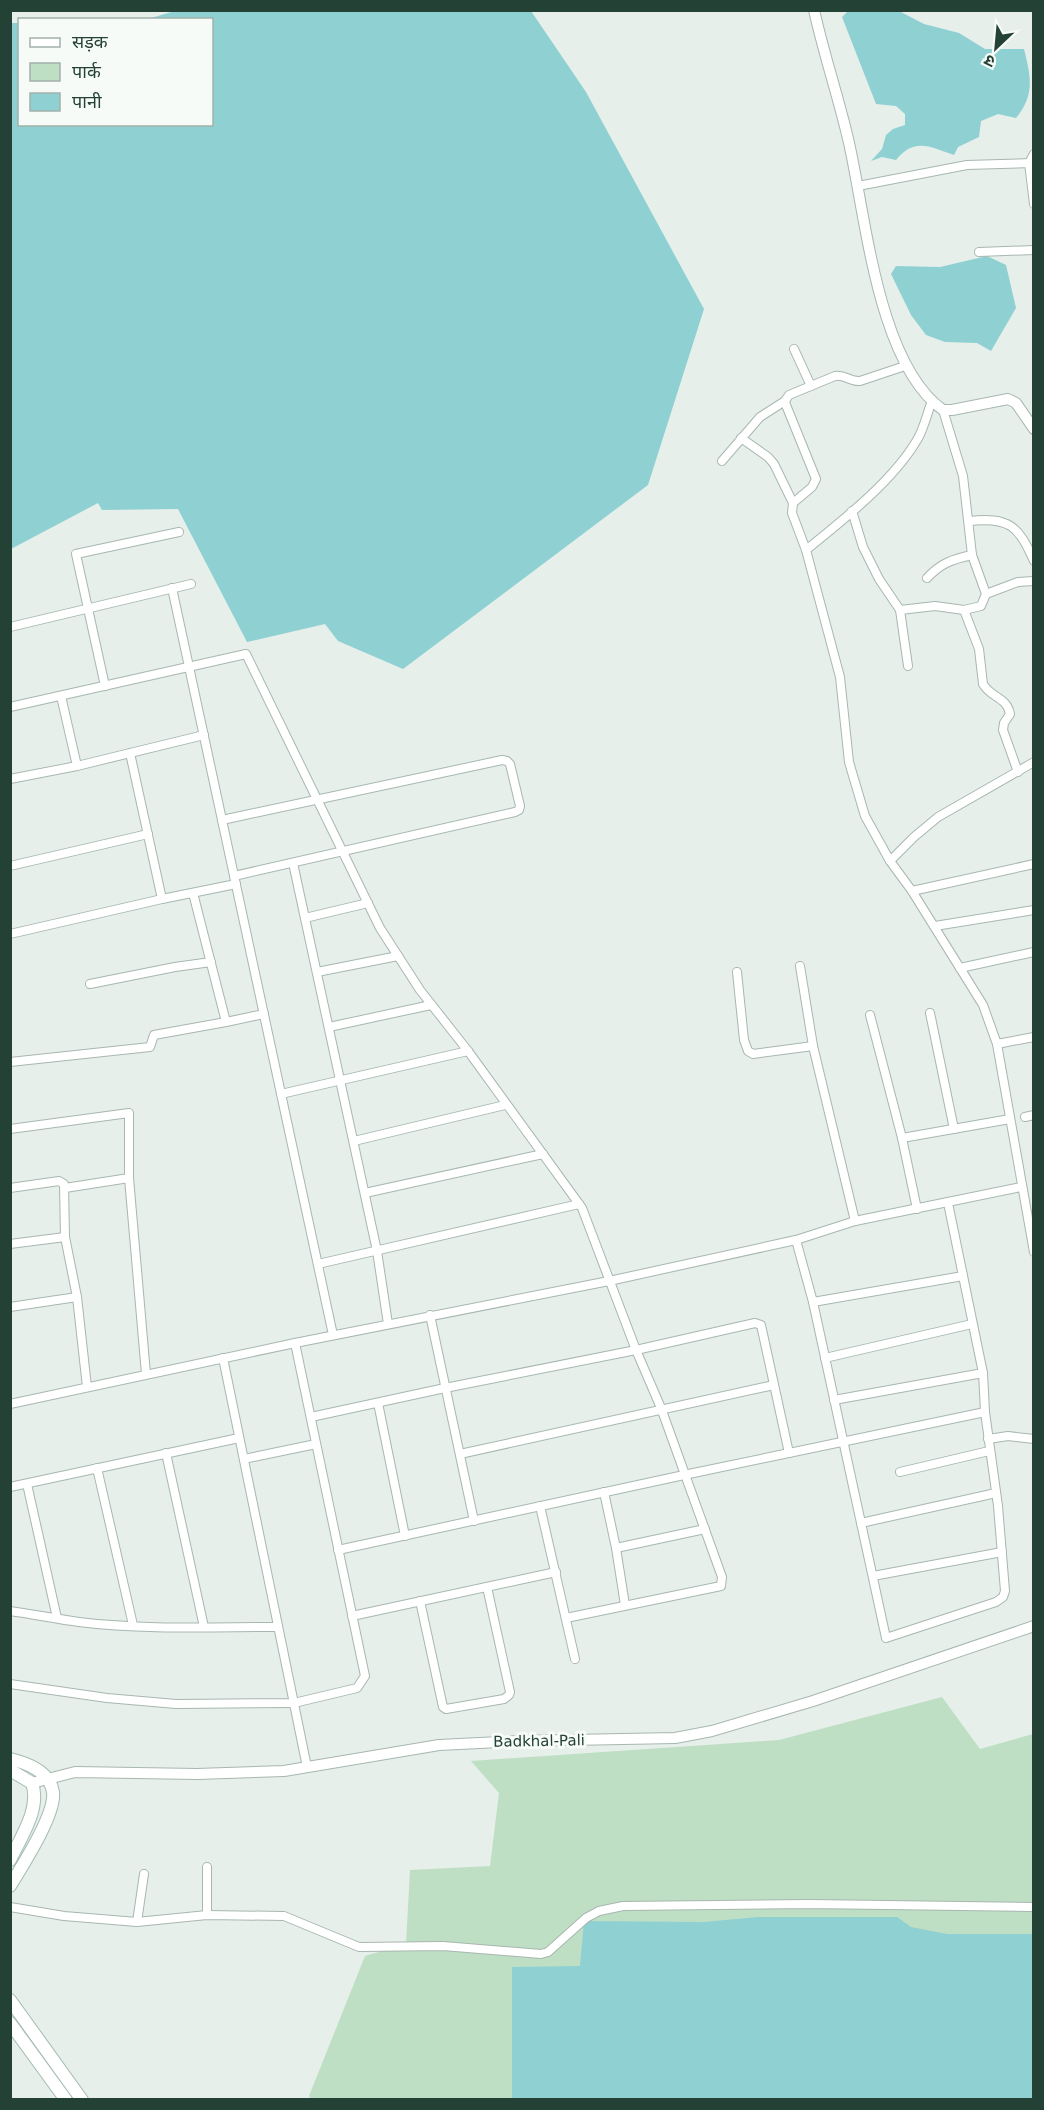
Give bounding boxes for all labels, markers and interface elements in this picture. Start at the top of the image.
legend [18,18,213,126]
north arrow [966,18,1026,78]
text: सड़क [72,31,109,52]
text: उ [981,50,998,72]
text: पार्क [72,61,102,82]
text: पानी [72,91,102,112]
street label: Badkhal-Pali [493,1731,585,1751]

